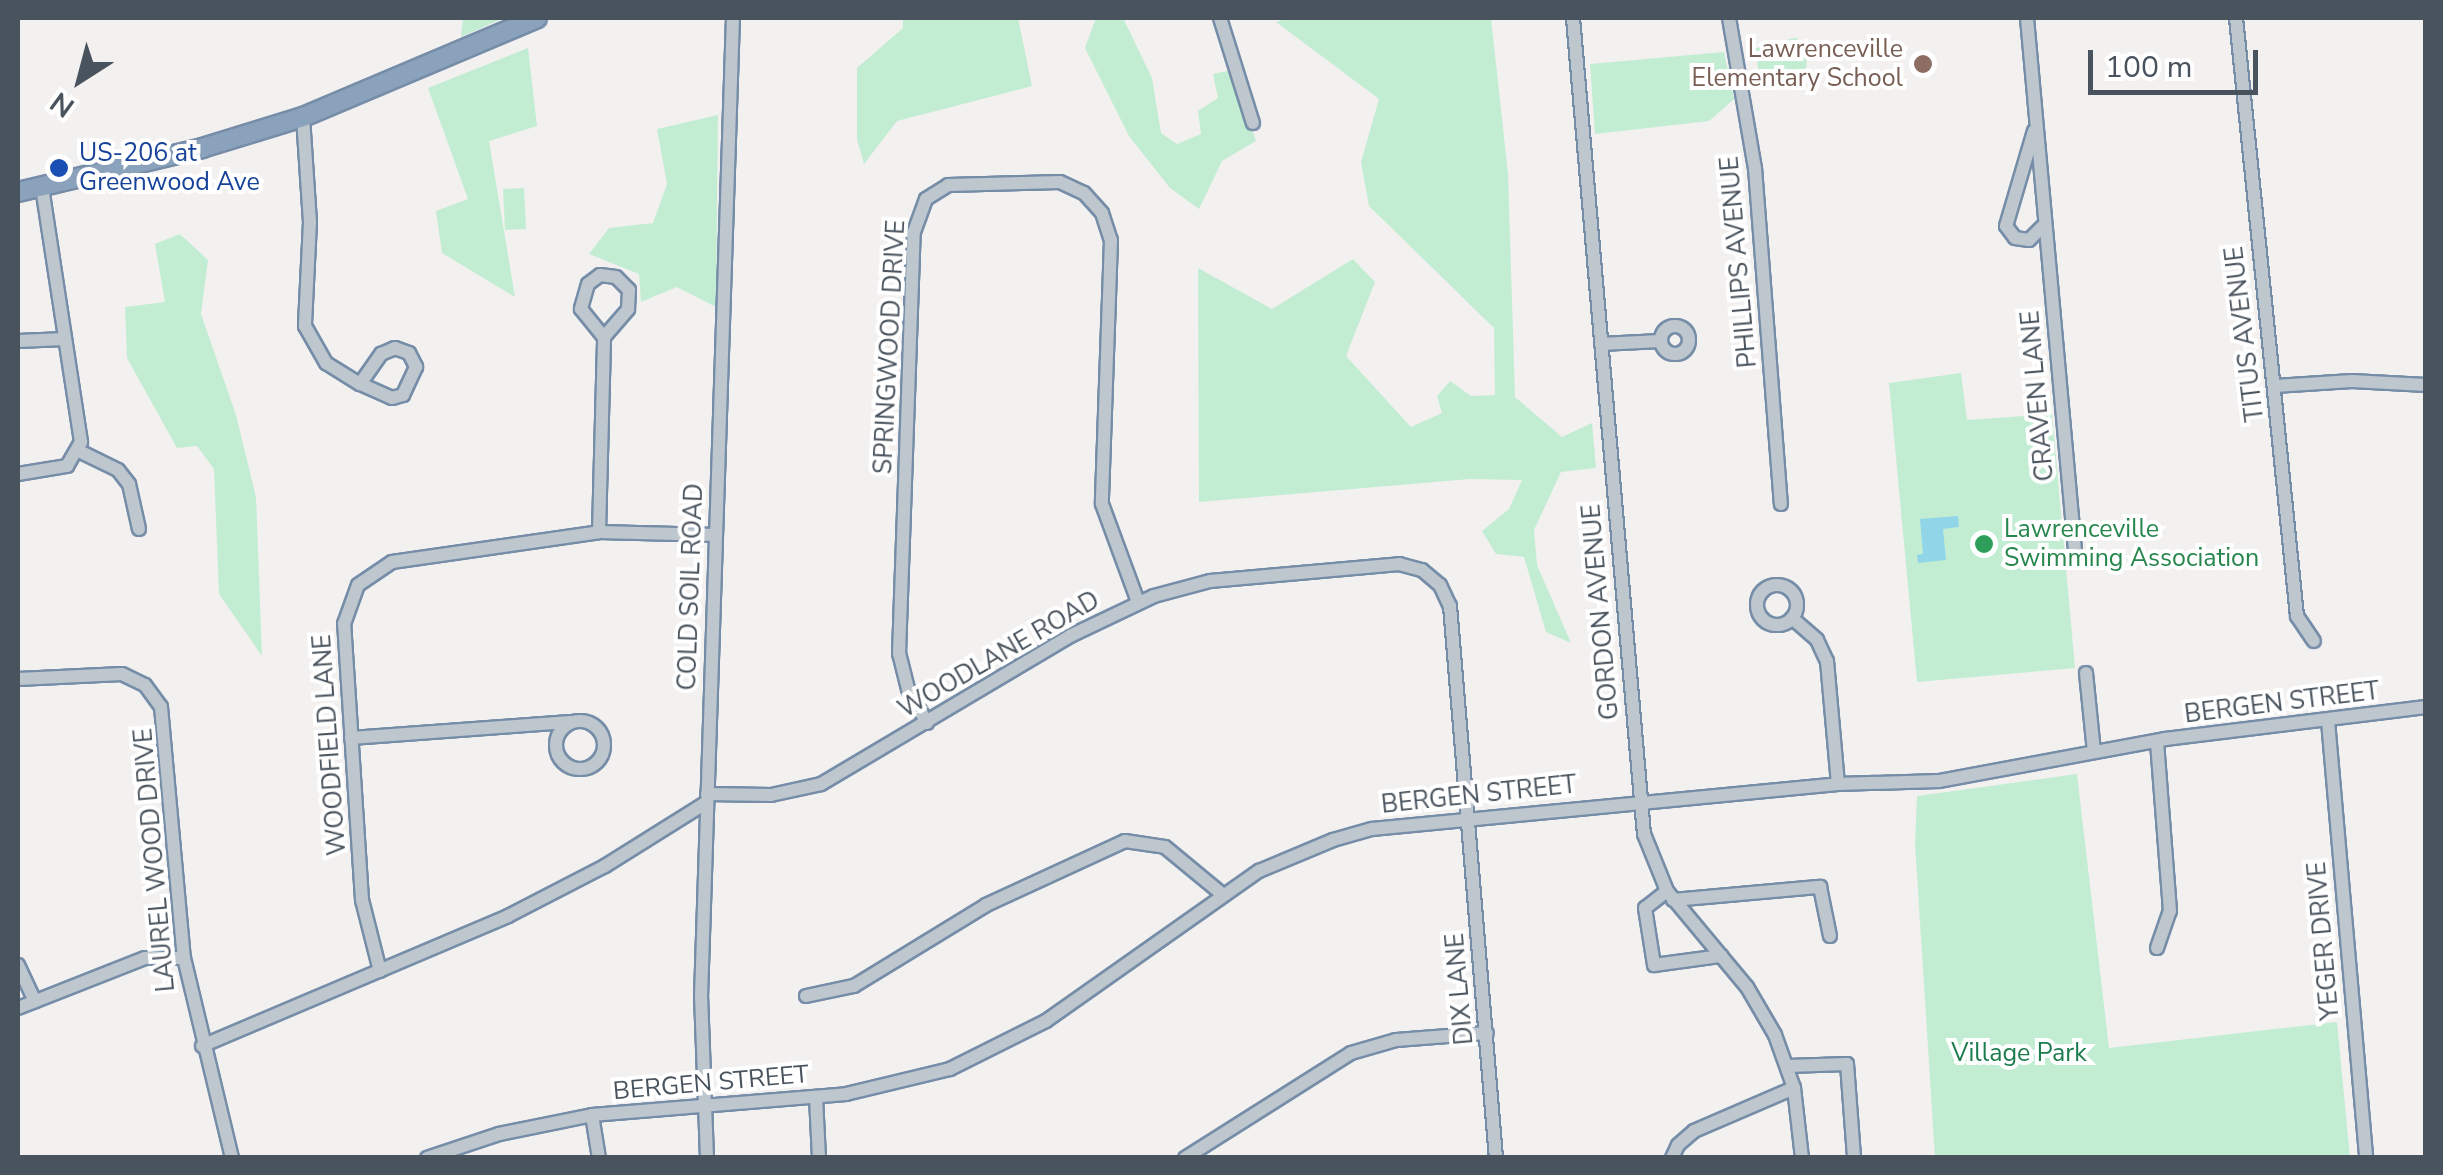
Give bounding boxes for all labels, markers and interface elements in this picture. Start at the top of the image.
north arrow [30,30,130,130]
scale bar [2093,30,2263,92]
place label: Lawrenceville Elementary School [1692,35,1903,94]
text: 100 m [2105,47,2192,88]
marker: Lawrenceville Elementary School [1912,53,1934,75]
text: N [43,83,82,126]
place label: US-206 at Greenwood Ave [79,139,260,198]
street label: PHILLIPS AVENUE [1715,155,1763,369]
marker: US-206 at Greenwood Ave [48,157,70,179]
street label: SPRINGWOOD DRIVE [868,219,912,475]
street label: TITUS AVENUE [2219,245,2271,423]
street label: CRAVEN LANE [2016,309,2060,483]
street label: COLD SOIL ROAD [672,483,710,691]
street label: GORDON AVENUE [1577,503,1625,721]
place label: Lawrenceville Swimming Association [2004,515,2259,574]
marker: Lawrenceville Swimming Association [1973,533,1995,555]
street label: WOODLANE ROAD [893,585,1105,725]
street label: WOODFIELD LANE [307,633,353,857]
street label: BERGEN STREET [2183,676,2381,730]
street label: LAUREL WOOD DRIVE [129,727,181,993]
street label: BERGEN STREET [1380,770,1578,820]
street label: YEGER DRIVE [2302,860,2346,1022]
street label: DIX LANE [1440,932,1480,1046]
park label: Village Park [1951,1038,2087,1068]
street label: BERGEN STREET [612,1059,810,1107]

